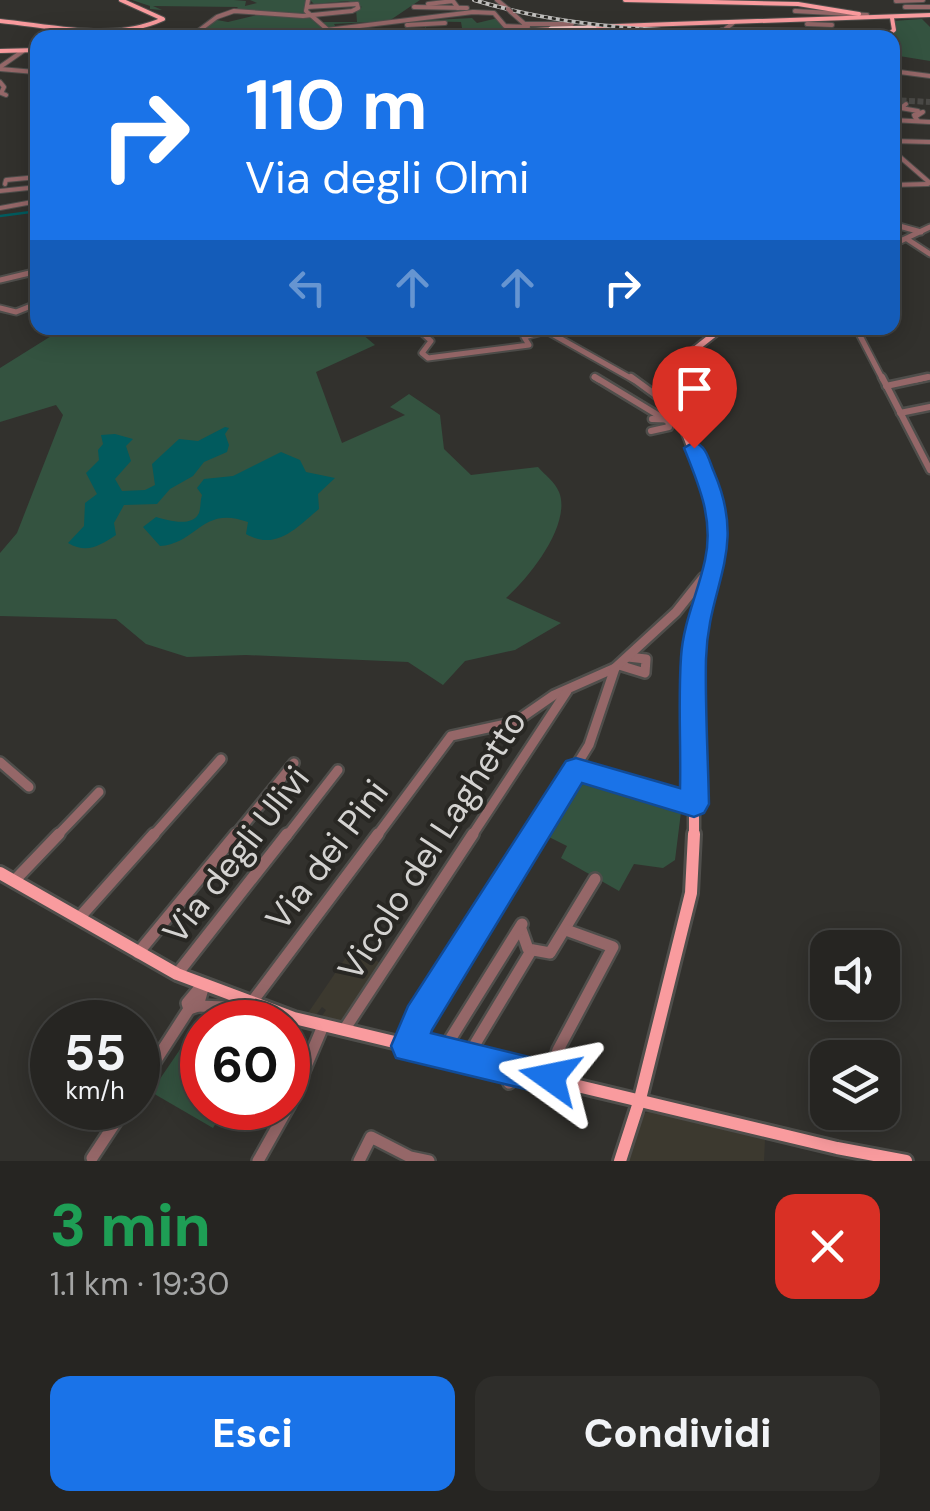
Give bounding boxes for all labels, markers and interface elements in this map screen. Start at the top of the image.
text: 110 m [245,60,428,151]
icon: right [80,70,210,200]
text: Via degli Olmi [245,148,530,207]
icon: left [280,260,335,315]
icon: ahead [385,260,440,315]
icon: ahead [490,260,545,315]
icon: right [595,260,650,315]
pin [652,346,737,449]
icon: arrive [667,361,722,416]
street label: Vicolo del Laghetto [327,701,537,989]
street label: Via degli Ulivi [152,757,320,953]
street label: Via dei Pini [255,771,399,939]
map controls [810,930,900,1130]
button: sound [810,930,900,1020]
speed limit sign: 60 [180,1000,310,1130]
text: 55 [64,1020,126,1086]
position arrow [498,1025,602,1129]
button: layers [810,1040,900,1130]
text: km/h [65,1074,125,1107]
text: 3 min [50,1186,211,1265]
button: close [775,1194,880,1299]
text: 1.1 km · 19:30 [50,1263,229,1305]
button: Esci [50,1376,455,1491]
button: Condividi [475,1376,880,1491]

